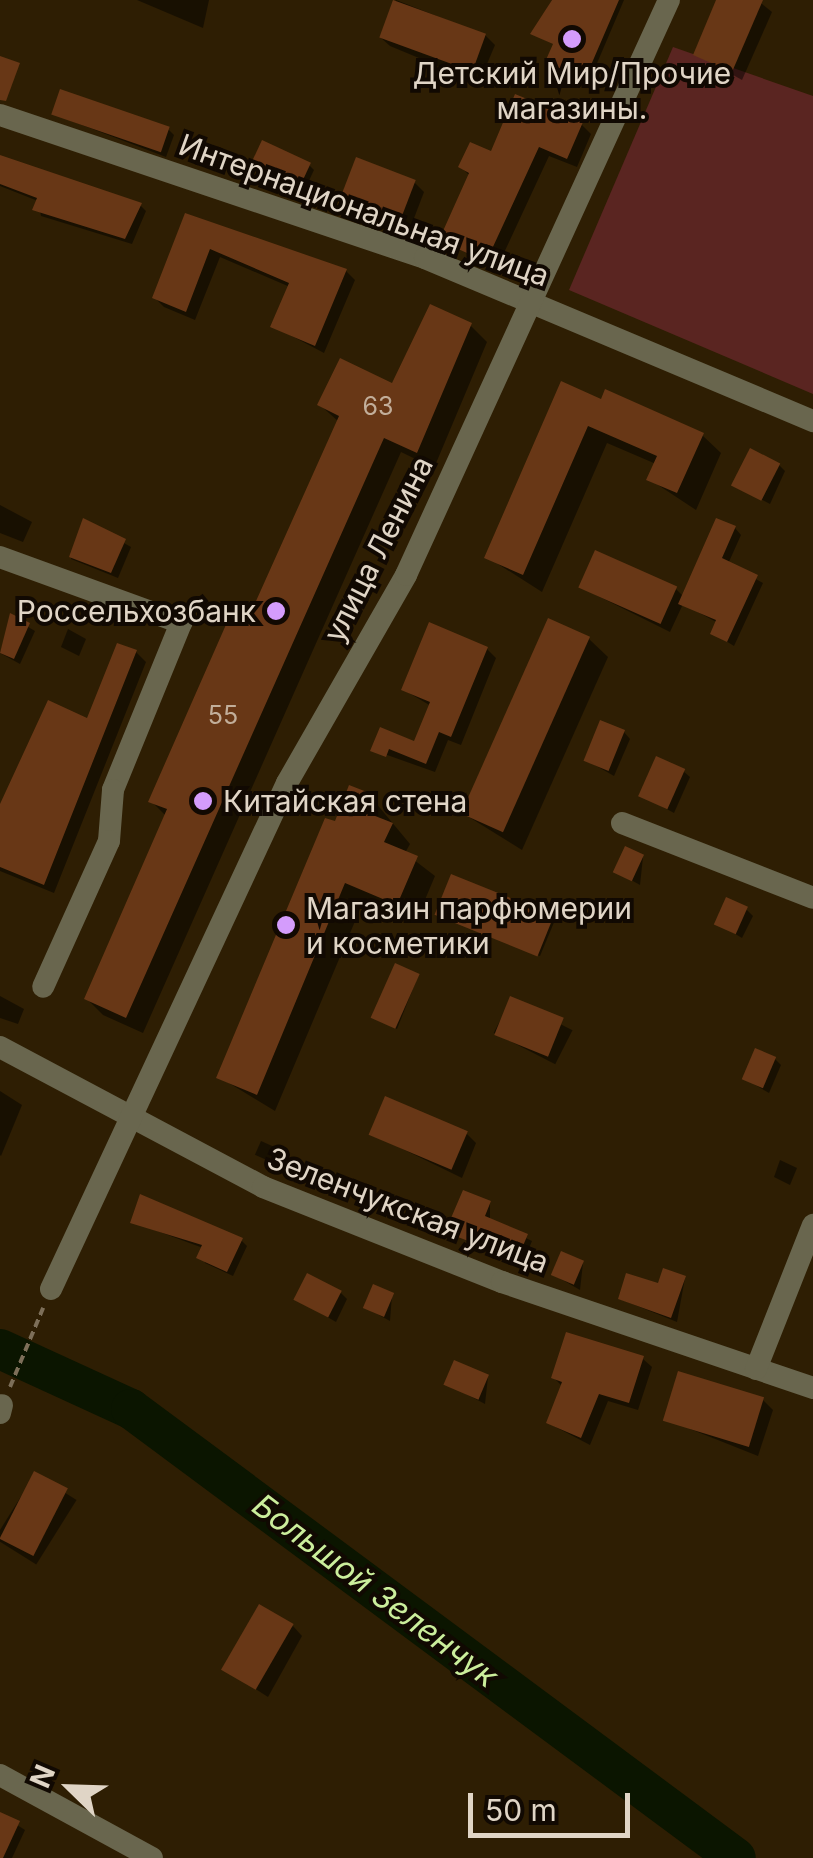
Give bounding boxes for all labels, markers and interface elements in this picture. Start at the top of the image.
marker: Детский Мир/Прочие магазины. [561,28,583,50]
place label: Детский Мир/Прочие магазины. [413,55,731,126]
street label: Интернациональная улица [174,126,554,294]
house number: 63 [363,391,393,421]
street label: улица Ленина [316,450,440,648]
place label: Россельхозбанк [17,593,256,629]
marker: Россельхозбанк [265,600,287,622]
house number: 55 [208,700,238,730]
place label: Китайская стена [223,783,467,819]
marker: Китайская стена [192,790,214,812]
place label: Магазин парфюмерии и косметики [306,890,632,960]
marker: Магазин парфюмерии и косметики [275,914,297,936]
street label: Зеленчукская улица [262,1140,554,1280]
water label: Большой Зеленчук [245,1486,505,1696]
north arrow [20,1738,120,1838]
text: N [23,1760,62,1793]
scale bar [473,1773,636,1835]
text: 50 m [485,1792,557,1828]

